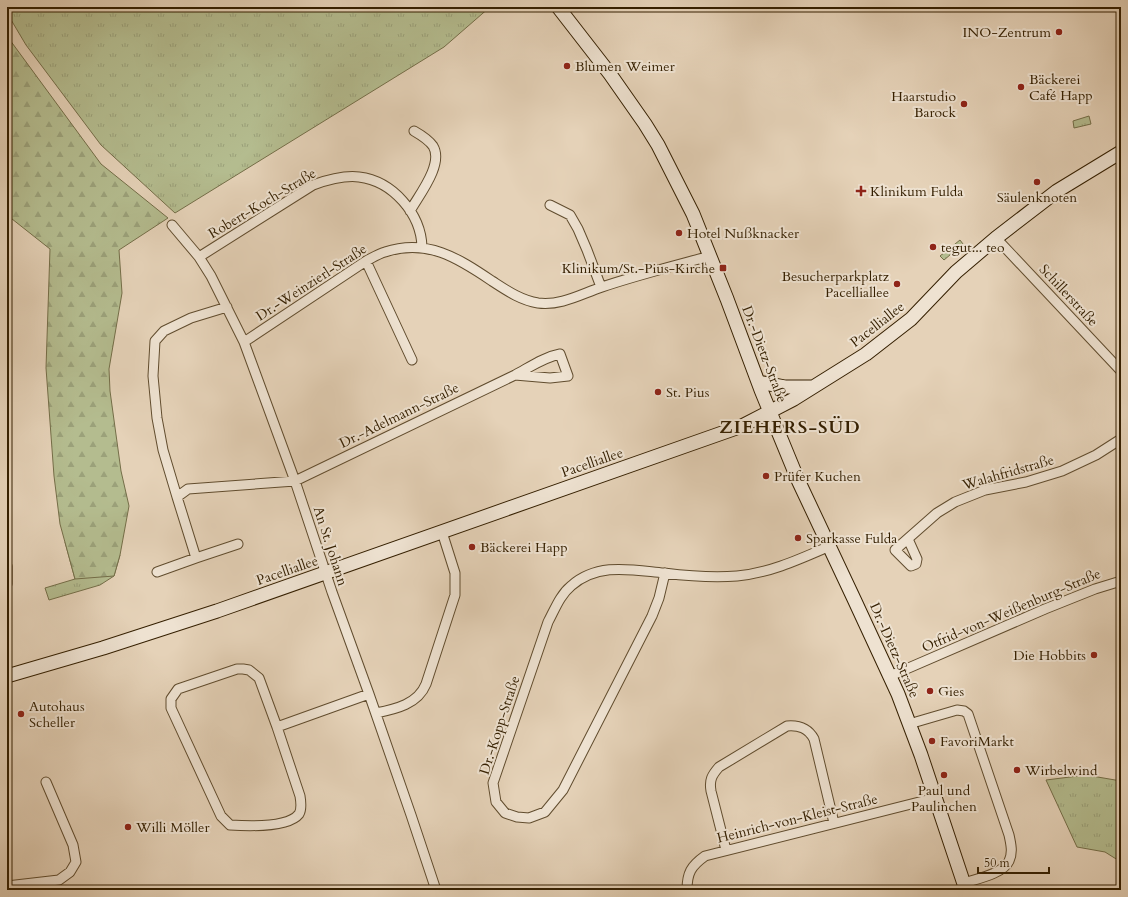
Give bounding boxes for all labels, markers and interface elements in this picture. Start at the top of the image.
place label: INO-Zentrum [963,23,1051,42]
marker: INO-Zentrum [1054,27,1064,37]
place label: Blumen Weimer [575,57,676,76]
marker: Blumen Weimer [562,61,572,71]
place label: Bäckerei Café Happ [1029,70,1093,105]
marker: Bäckerei Café Happ [1016,82,1026,92]
place label: Haarstudio Barock [891,87,956,122]
marker: Haarstudio Barock [959,99,969,109]
street label: Robert-Koch-Straße [205,164,320,243]
marker: Säulenknoten [1032,177,1042,187]
place label: Klinikum Fulda [870,182,963,201]
marker: Klinikum Fulda [855,185,867,197]
place label: Säulenknoten [997,188,1077,207]
place label: Hotel Nußknacker [687,224,800,243]
marker: Hotel Nußknacker [674,228,684,238]
place label: tegut... teo [941,238,1005,257]
street label: Dr.-Weinzierl-Straße [252,239,370,325]
marker: tegut... teo [928,242,938,252]
place label: Klinikum/St.-Pius-Kirche [562,259,715,278]
street label: Schillerstraße [1035,260,1102,331]
marker: Klinikum/St.-Pius-Kirche [718,263,728,273]
place label: Besucherparkplatz Pacelliallee [781,267,890,302]
marker: Besucherparkplatz Pacelliallee [892,279,902,289]
street label: Pacelliallee [846,297,908,352]
street label: Dr.-Dietz-Straße [737,303,792,405]
street label: Dr.-Adelmann-Straße [336,378,462,453]
place label: St. Pius [666,383,710,402]
marker: St. Pius [653,387,663,397]
district label: ZIEHERS-SÜD [719,415,861,440]
street label: Pacelliallee [559,443,626,482]
street label: Walahfridstraße [959,450,1056,495]
place label: Prüfer Kuchen [774,467,861,486]
marker: Prüfer Kuchen [761,471,771,481]
street label: An St. Johann [309,504,352,588]
place label: Sparkasse Fulda [806,529,897,548]
marker: Sparkasse Fulda [793,533,803,543]
place label: Bäckerei Happ [480,538,568,557]
marker: Bäckerei Happ [467,542,477,552]
street label: Pacelliallee [254,551,321,590]
street label: Otfrid-von-Weißenburg-Straße [919,564,1103,657]
street label: Dr.-Dietz-Straße [865,600,924,701]
place label: Die Hobbits [1013,646,1086,665]
marker: Die Hobbits [1089,650,1099,660]
street label: Dr.-Kopp-Straße [475,673,524,777]
place label: Gies [938,682,964,701]
marker: Gies [925,686,935,696]
place label: Autohaus Scheller [29,697,85,732]
marker: Autohaus Scheller [16,709,26,719]
place label: FavoriMarkt [940,732,1015,751]
marker: FavoriMarkt [927,736,937,746]
place label: Wirbelwind [1024,761,1098,780]
marker: Wirbelwind [1012,765,1022,775]
marker: Paul und Paulinchen [939,770,949,780]
place label: Paul und Paulinchen [911,781,977,816]
street label: Heinrich-von-Kleist-Straße [715,789,880,848]
place label: Willi Möller [135,818,210,837]
marker: Willi Möller [123,822,133,832]
scale bar [978,849,1049,875]
text: 50 m [984,855,1011,871]

